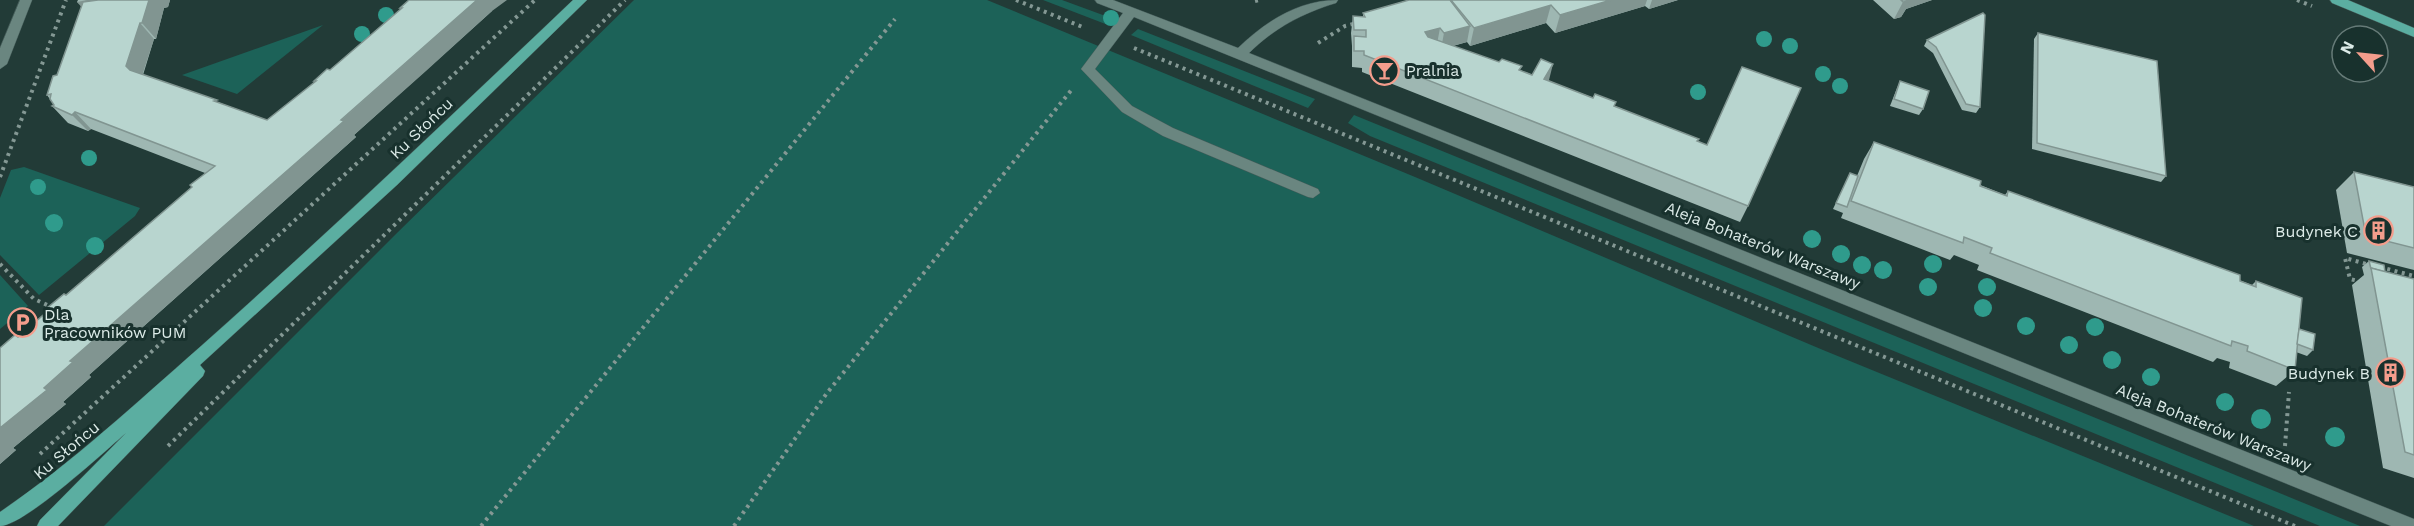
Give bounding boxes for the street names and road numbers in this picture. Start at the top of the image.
street label: Ku Słońcu [386,94,457,163]
street label: Aleja Bohaterów Warszawy [1662,198,1864,294]
street label: Aleja Bohaterów Warszawy [2113,380,2315,476]
street label: Ku Słońcu [30,417,103,483]

